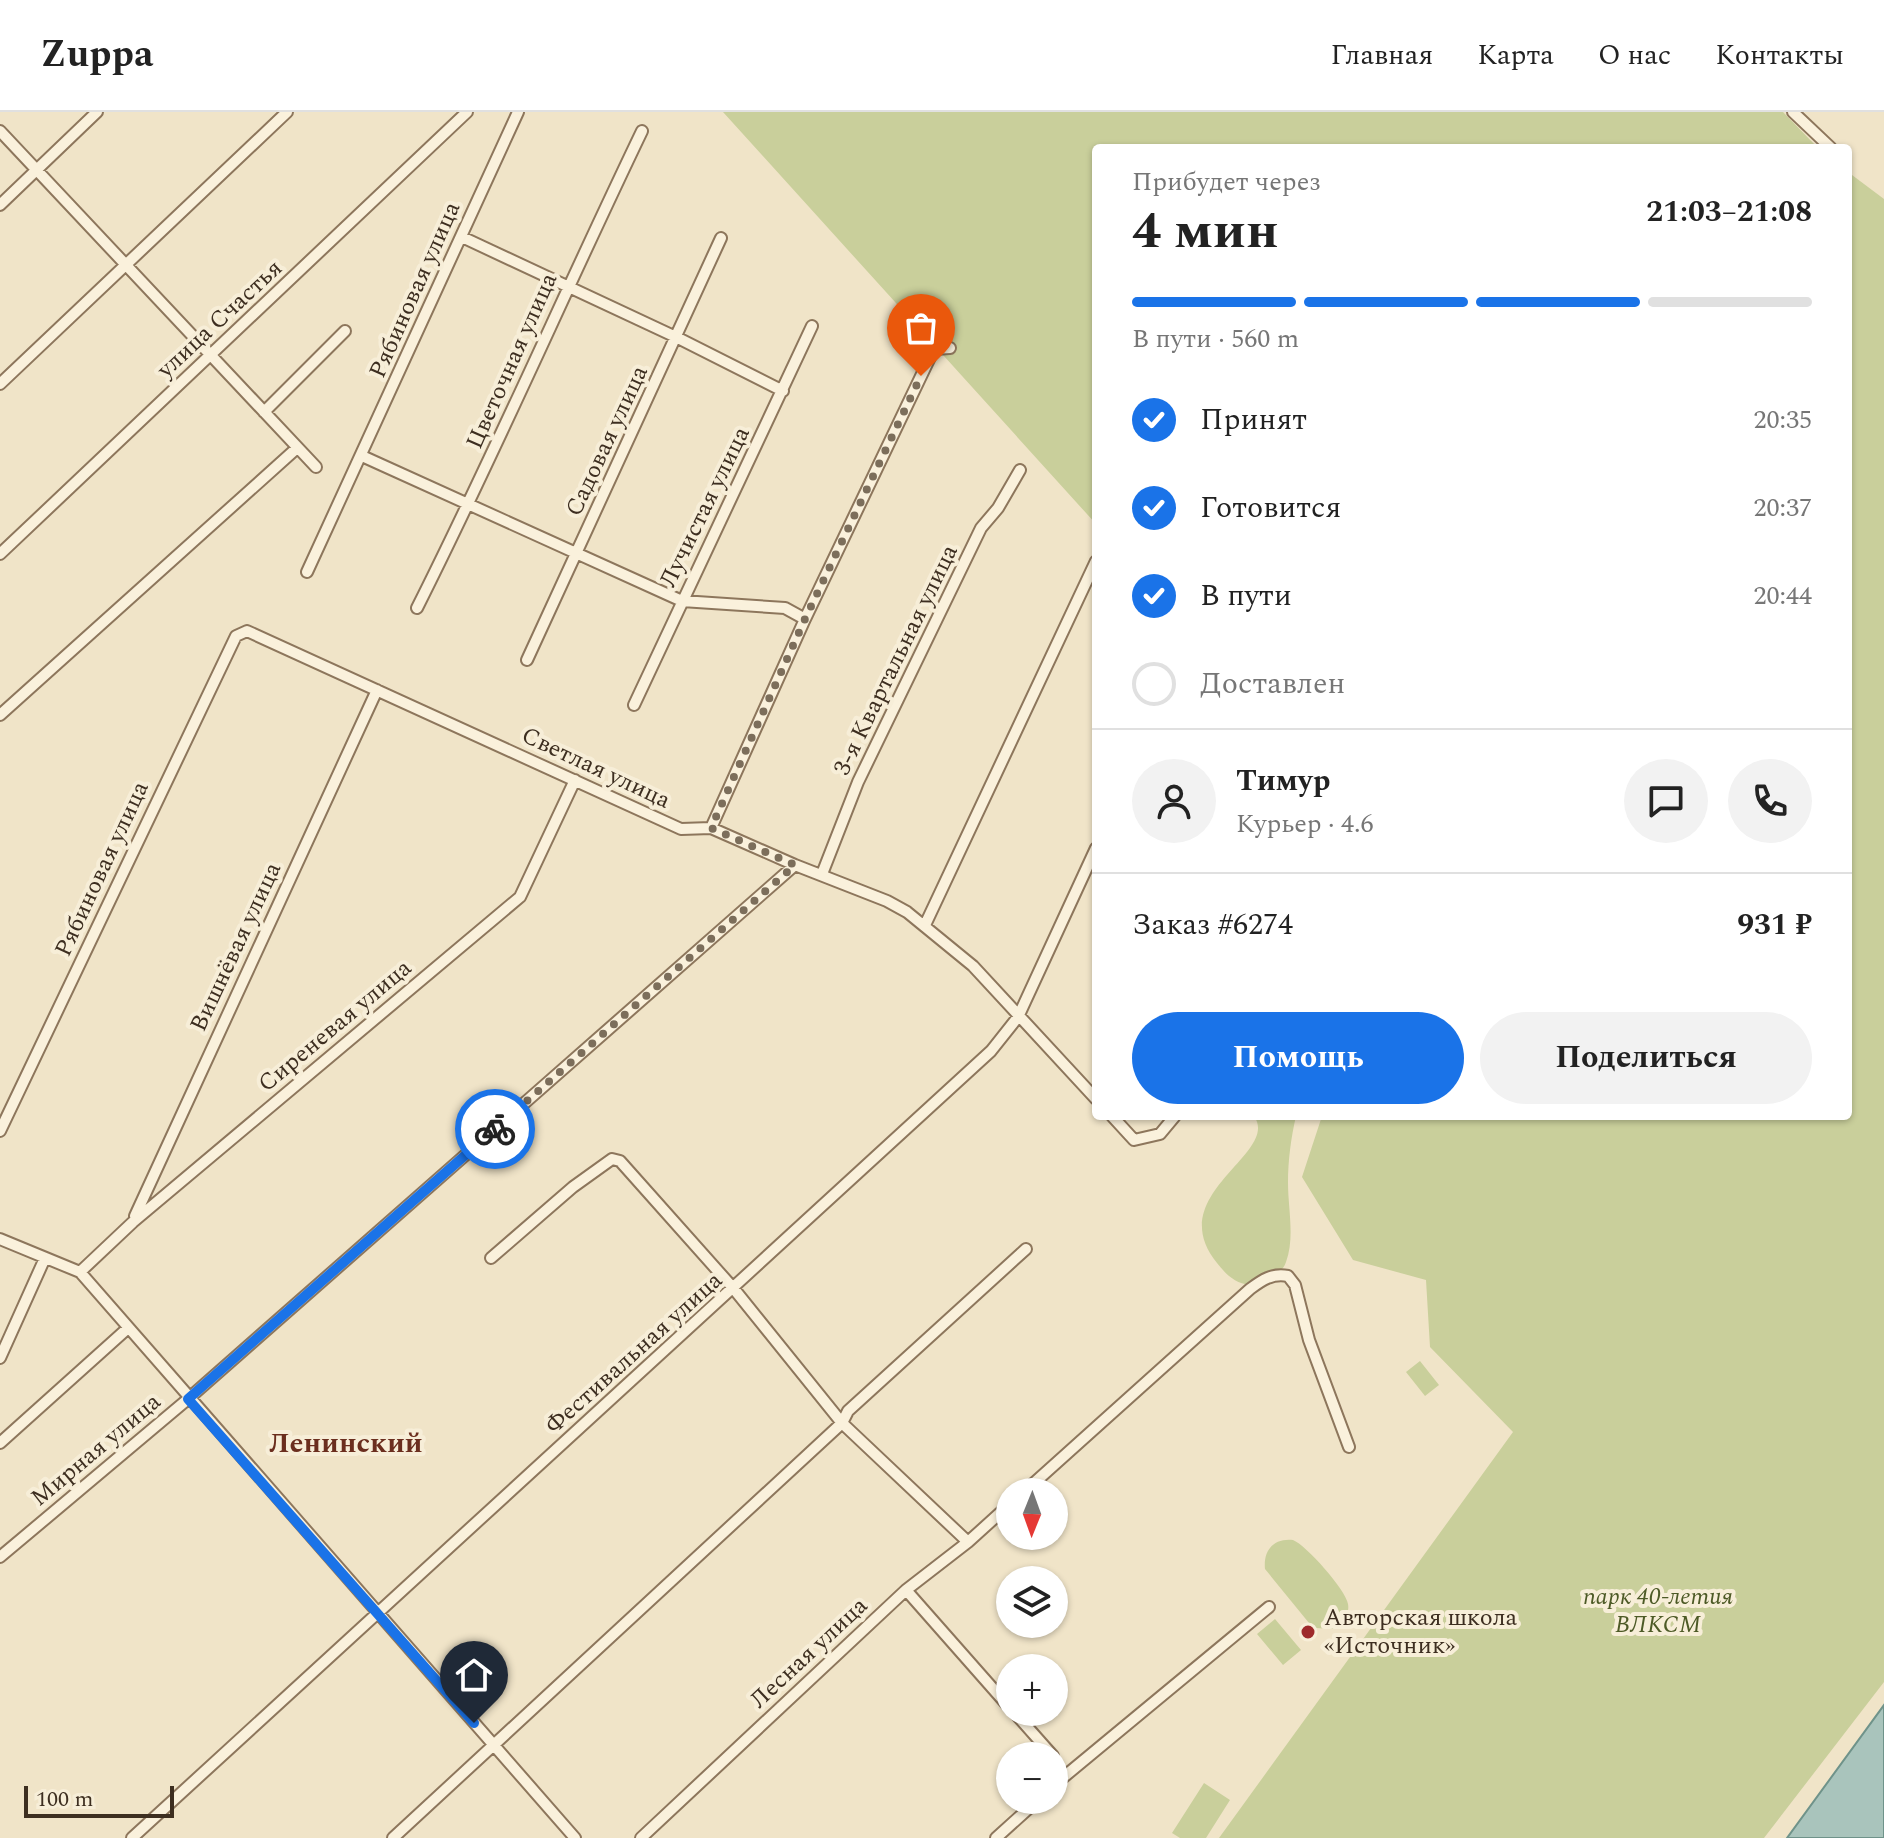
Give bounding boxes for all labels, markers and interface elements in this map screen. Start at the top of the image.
text: Zuppa [40,26,153,84]
text: Главная [1331,34,1433,77]
text: Карта [1477,34,1554,77]
text: О нас [1598,34,1671,77]
text: Контакты [1715,34,1844,77]
text: Прибудет через [1132,162,1321,202]
text: 21:03–21:08 [1646,189,1812,235]
text: 4 мин [1132,192,1279,271]
street label: Рябиновая улица [360,196,470,384]
street label: улица Счастья [148,251,291,388]
street label: Цветочная улица [457,267,567,455]
pin [887,294,955,376]
icon: bag [899,306,943,350]
text: В пути · 560 m [1132,319,1299,359]
street label: Садовая улица [556,359,658,522]
text: Принят [1200,397,1307,443]
icon: check [1132,398,1176,442]
text: 20:35 [1753,400,1812,440]
street label: Лучистая улица [651,420,760,593]
text: Готовится [1200,485,1341,531]
icon: check [1132,486,1176,530]
text: 20:37 [1753,488,1812,528]
street label: 3-я Квартальная улица [824,538,968,782]
text: В пути [1200,573,1292,619]
icon: check [1132,574,1176,618]
text: 20:44 [1753,576,1812,616]
text: Доставлен [1200,661,1345,707]
street label: Светлая улица [515,718,677,818]
text: Тимур [1236,758,1330,804]
button: person [1132,759,1216,843]
button: chat [1624,759,1708,843]
button: phone [1728,759,1812,843]
street label: Рябиновая улица [46,775,159,963]
text: Курьер · 4.6 [1236,804,1373,844]
street label: Вишнёвая улица [181,856,291,1038]
text: Заказ #6274 [1132,902,1293,948]
text: 931 ₽ [1737,902,1812,948]
street label: Сиреневая улица [250,951,420,1101]
button: Помощь [1132,1012,1464,1104]
button: Поделиться [1480,1012,1812,1104]
courier [455,1089,535,1169]
icon: bike [473,1107,517,1151]
street label: Фестивальная улица [537,1263,731,1443]
street label: Мирная улица [23,1384,169,1515]
district label: Ленинский [269,1422,423,1465]
north arrow [996,1478,1068,1550]
map controls [996,1478,1068,1814]
button: layers [996,1566,1068,1638]
park label: парк 40-летия ВЛКСМ [1583,1579,1733,1643]
street label: Лесная улица [742,1589,876,1717]
place label: Авторская школа «Источник» [1324,1600,1518,1664]
marker: Авторская школа «Источник» [1299,1623,1317,1641]
pin [440,1641,508,1723]
icon: home [452,1653,496,1697]
button: + [996,1654,1068,1726]
button: − [996,1742,1068,1814]
scale bar [24,1782,174,1818]
text: 100 m [36,1783,93,1816]

